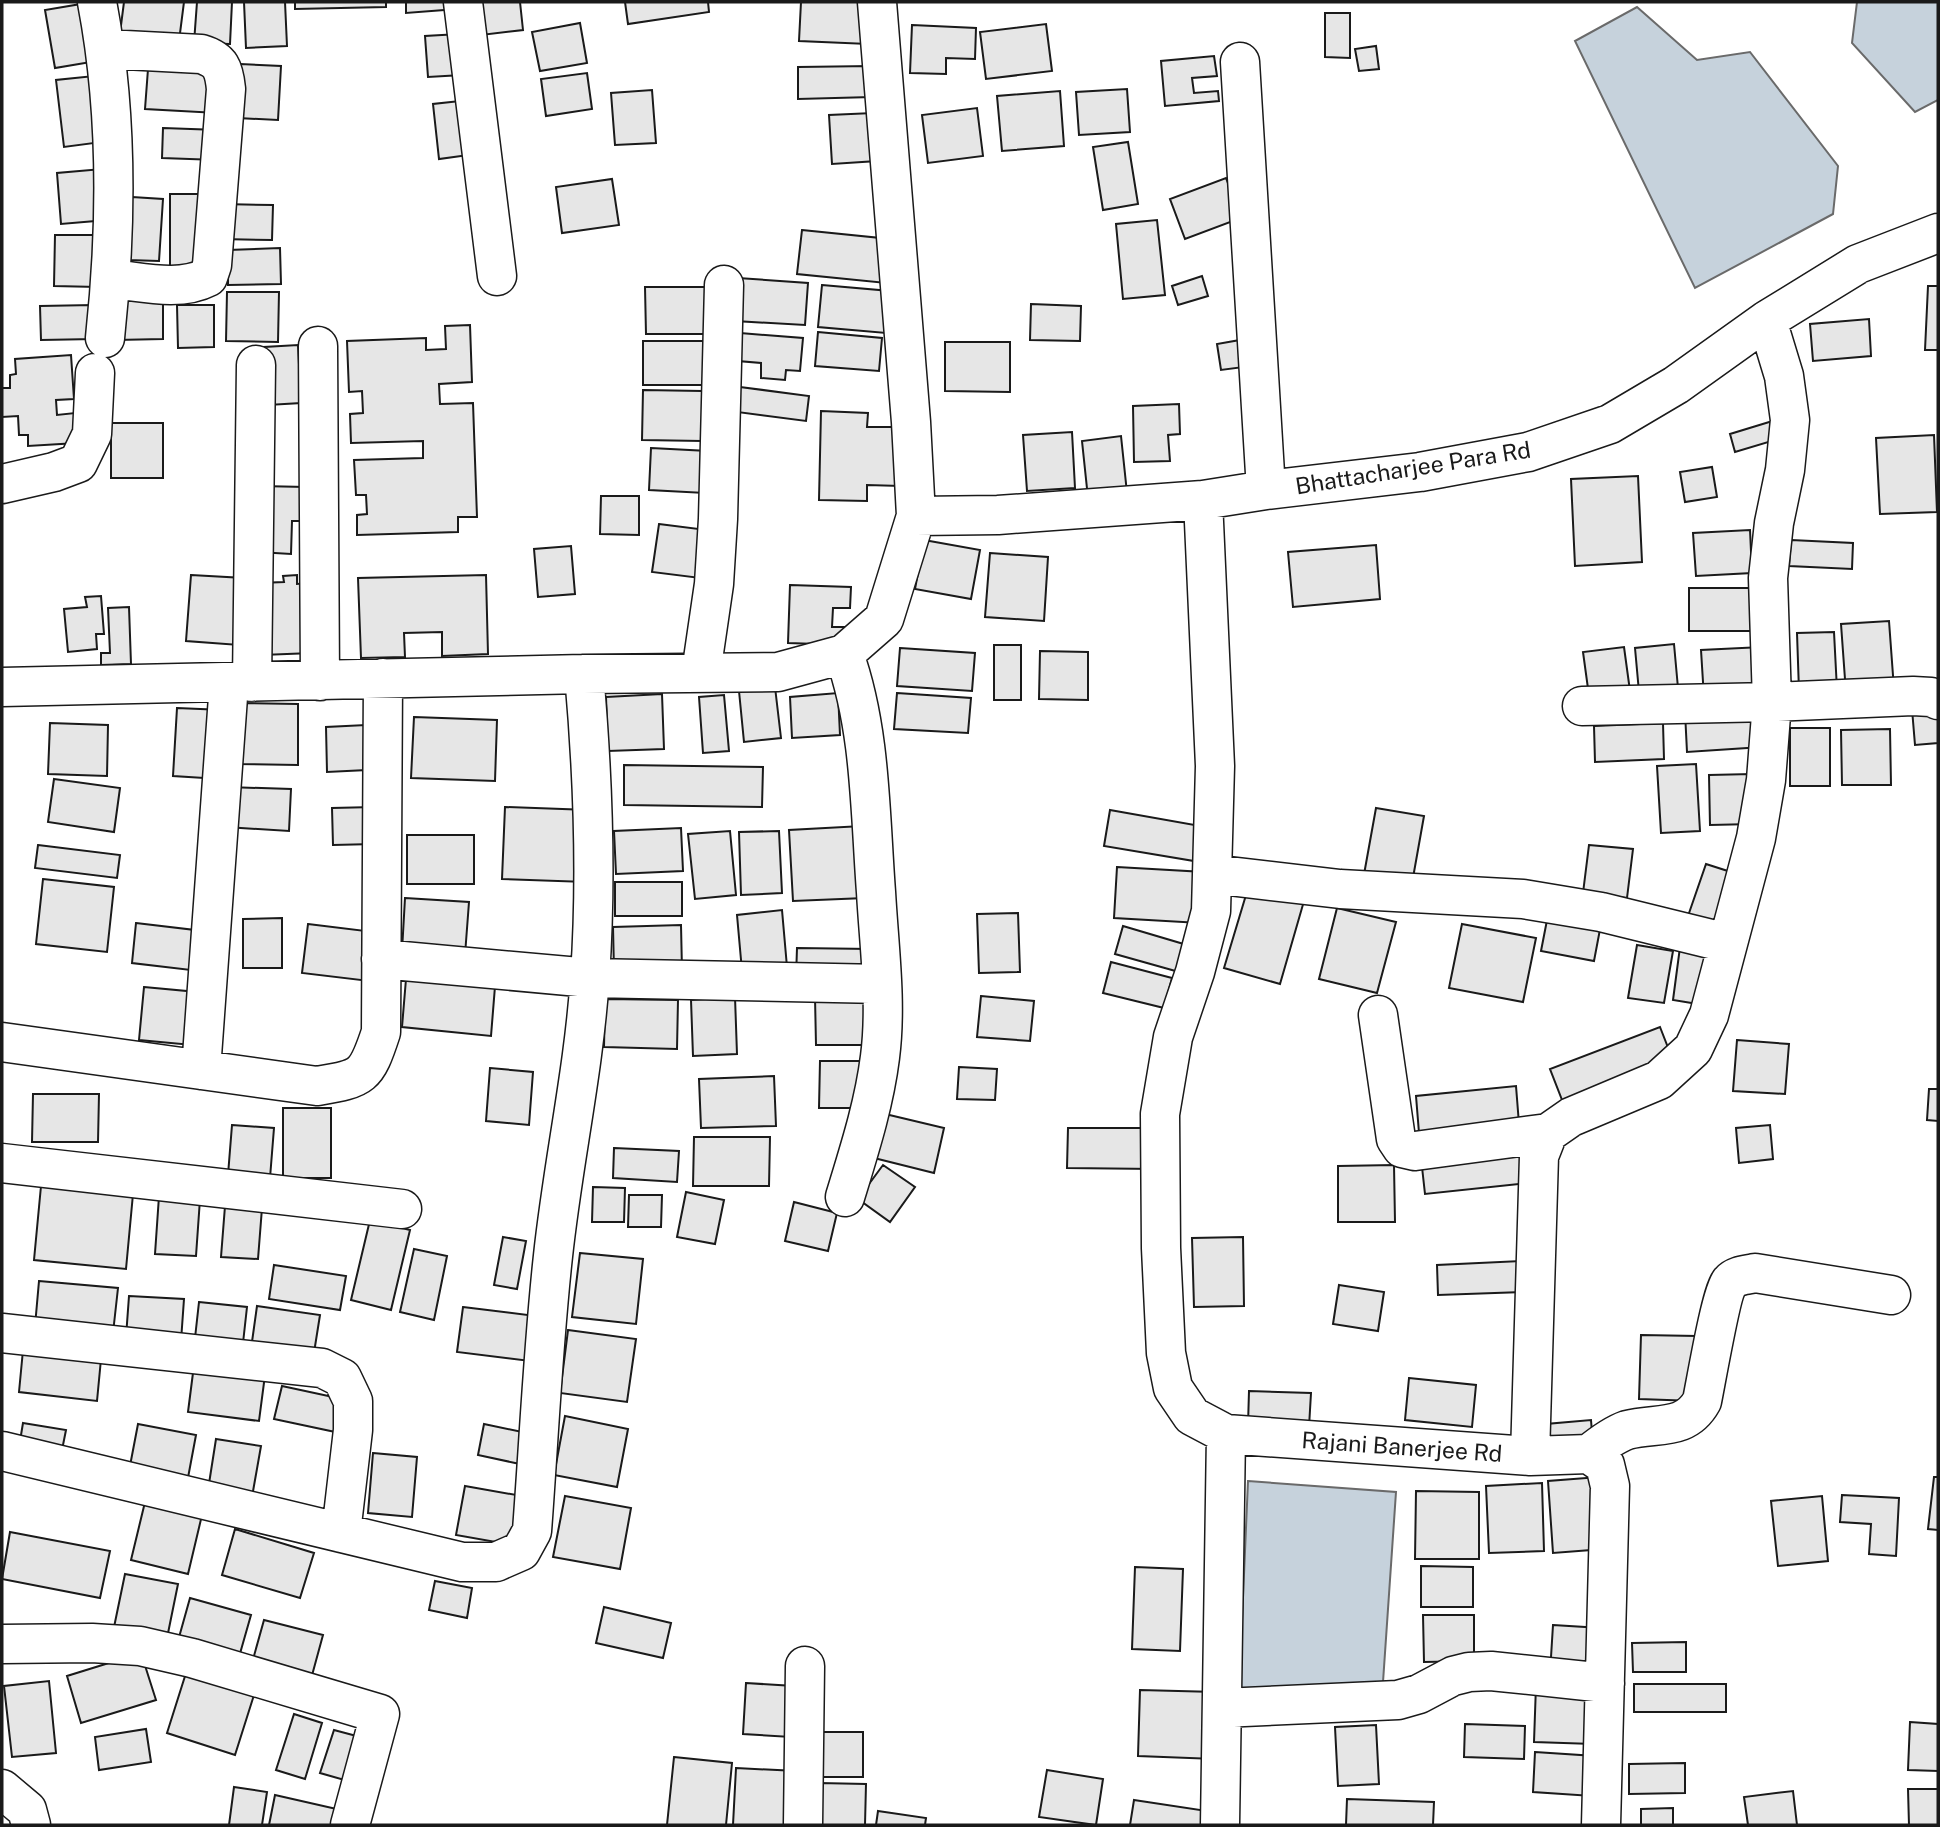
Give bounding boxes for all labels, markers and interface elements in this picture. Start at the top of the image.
street label: Bhattacharjee Para Rd [1293,436,1533,499]
street label: Rajani Banerjee Rd [1301,1426,1503,1467]

